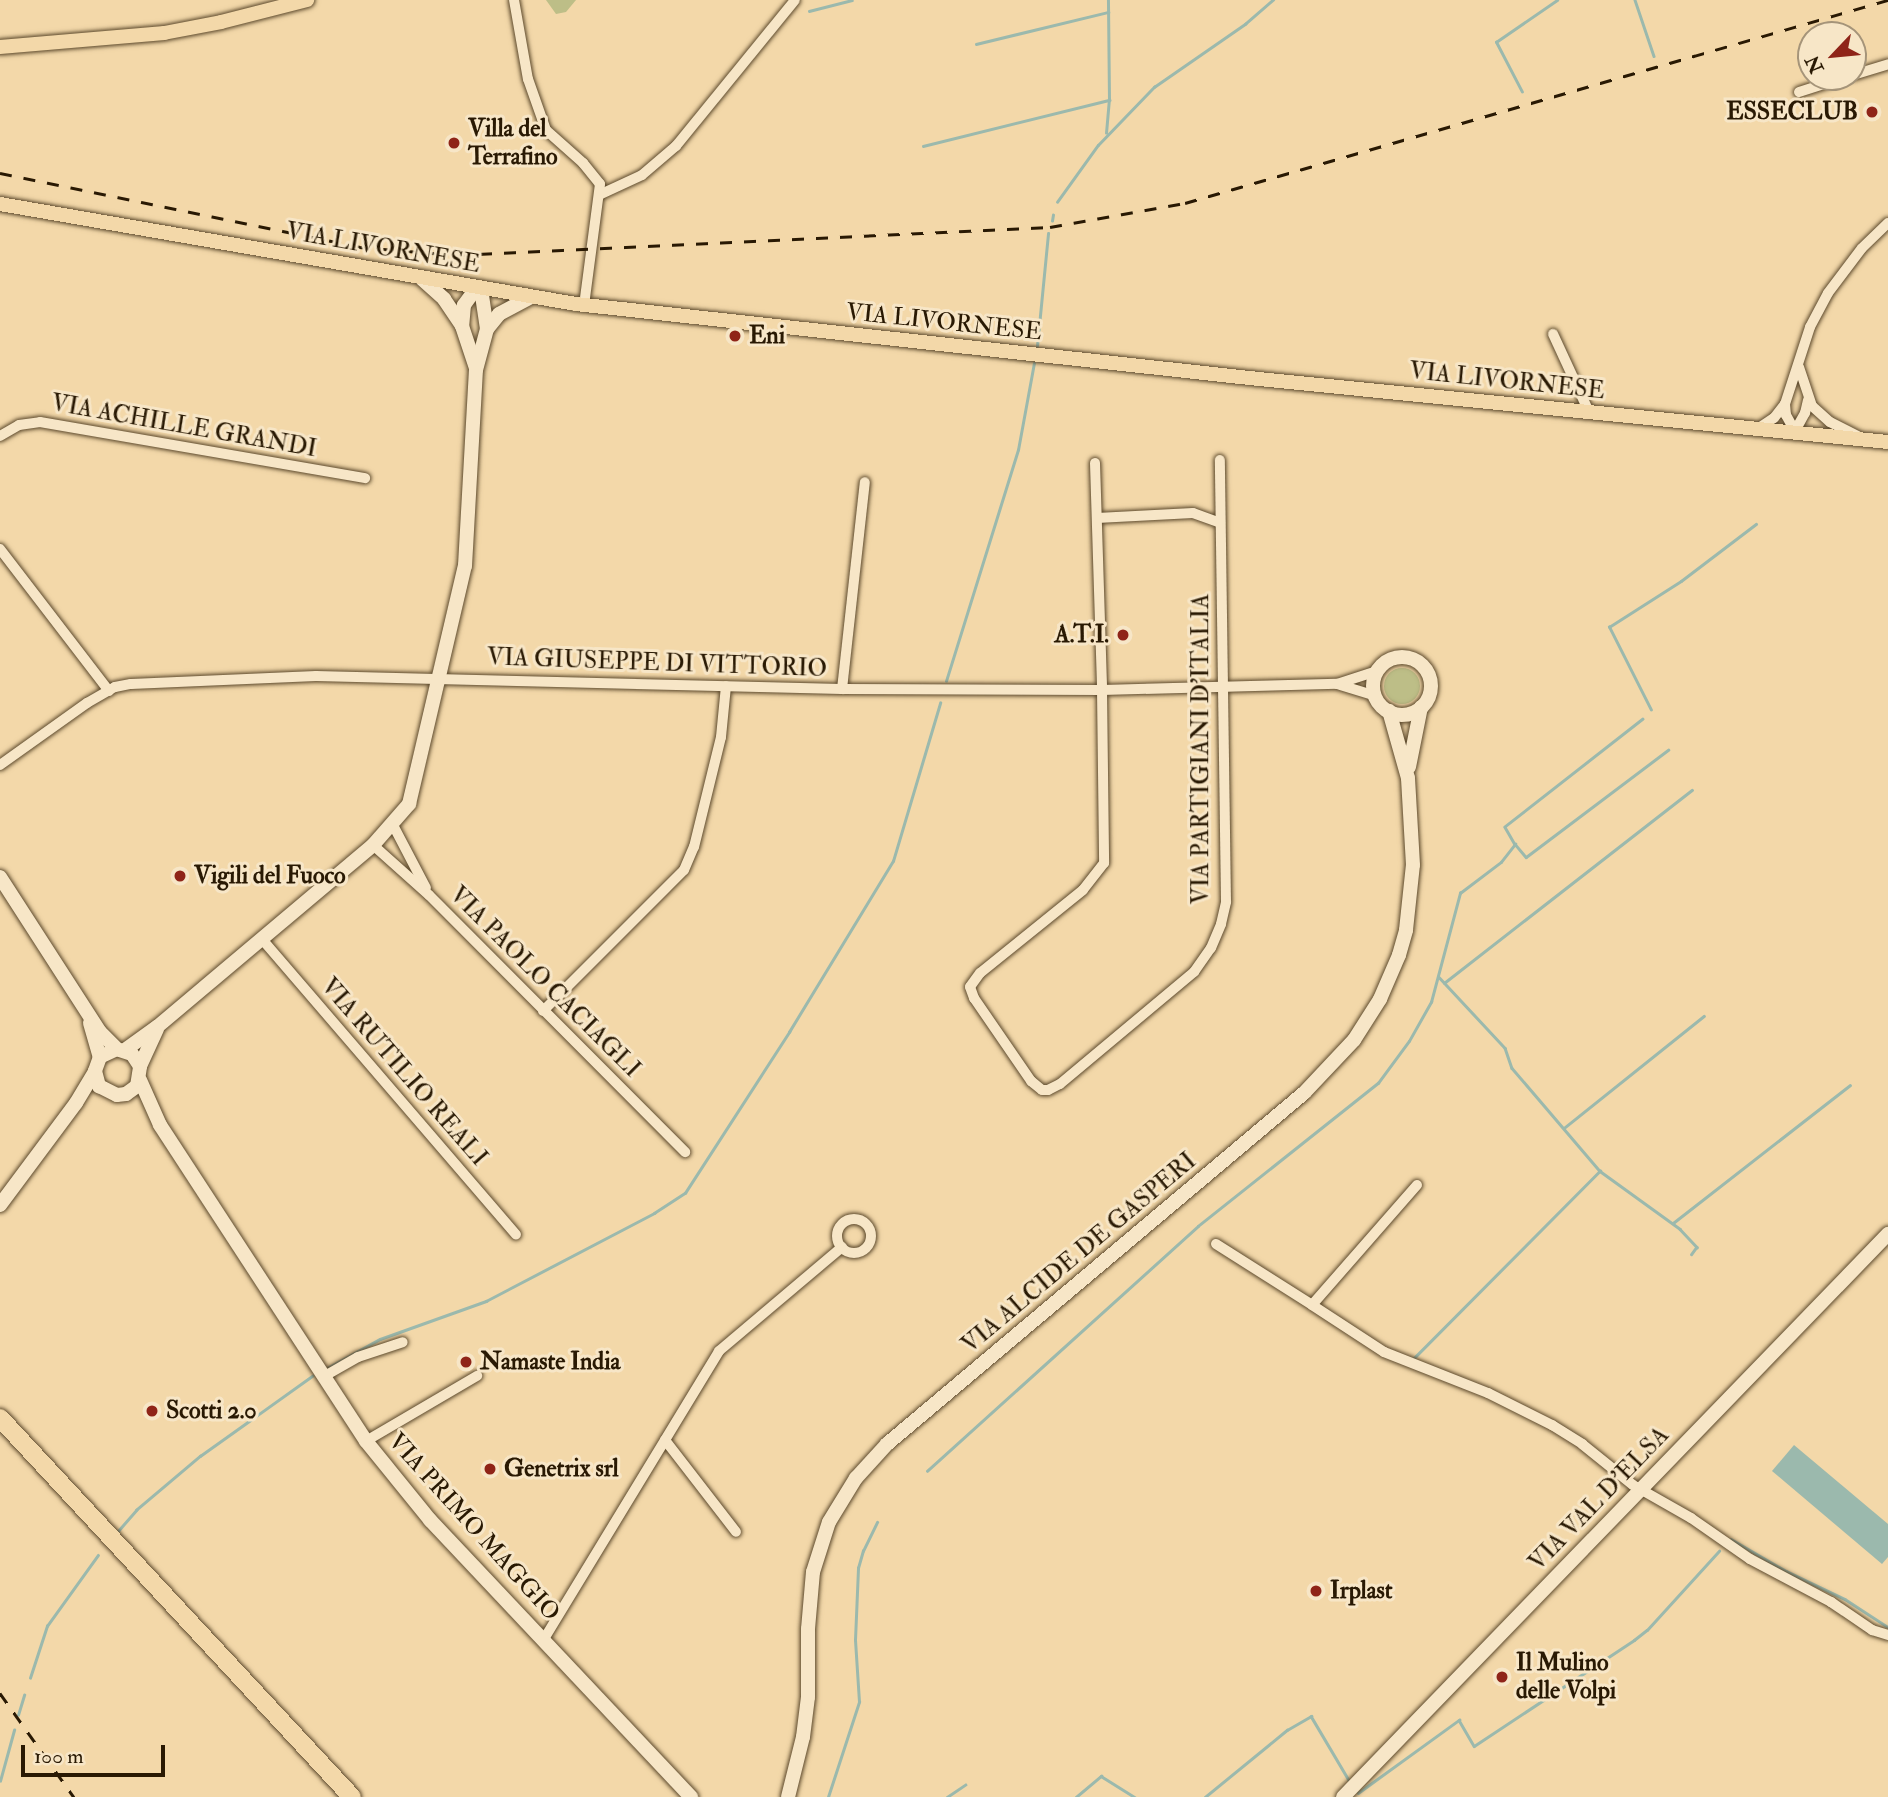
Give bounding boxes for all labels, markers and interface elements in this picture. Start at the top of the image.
north arrow [1797,21,1867,91]
text: N [1800,51,1829,77]
place label: ESSECLUB [1726,98,1858,126]
marker: ESSECLUB [1864,104,1880,120]
place label: Villa del Terrafino [468,115,558,171]
marker: Villa del Terrafino [446,135,462,151]
street label: VIA LIVORNESE [284,217,482,279]
street label: VIA LIVORNESE [845,297,1043,347]
place label: Eni [749,322,785,350]
marker: Eni [727,328,743,344]
street label: VIA LIVORNESE [1408,356,1606,406]
street label: VIA ACHILLE GRANDI [49,388,319,464]
street label: VIA PARTIGIANI D'ITALIA [1187,594,1215,904]
place label: A.T.I. [1054,621,1109,649]
marker: A.T.I. [1115,627,1131,643]
street label: VIA GIUSEPPE DI VITTORIO [487,643,827,683]
place label: Vigili del Fuoco [194,862,346,890]
marker: Vigili del Fuoco [172,868,188,884]
street label: VIA PAOLO CACIAGLI [444,881,646,1083]
street label: VIA RUTILIO REALI [315,972,493,1172]
street label: VIA ALCIDE DE GASPERI [956,1147,1202,1359]
place label: Namaste India [480,1348,620,1376]
marker: Namaste India [458,1354,474,1370]
place label: Scotti 2.0 [166,1397,257,1425]
marker: Scotti 2.0 [144,1403,160,1419]
street label: VIA VAL D'ELSA [1523,1421,1675,1577]
street label: VIA PRIMO MAGGIO [382,1427,566,1627]
place label: Genetrix srl [504,1455,619,1483]
marker: Genetrix srl [482,1461,498,1477]
place label: Irplast [1330,1577,1393,1605]
marker: Irplast [1308,1583,1324,1599]
place label: Il Mulino delle Volpi [1516,1649,1616,1705]
marker: Il Mulino delle Volpi [1494,1669,1510,1685]
scale bar [24,1730,168,1774]
text: 100 m [34,1743,84,1770]

